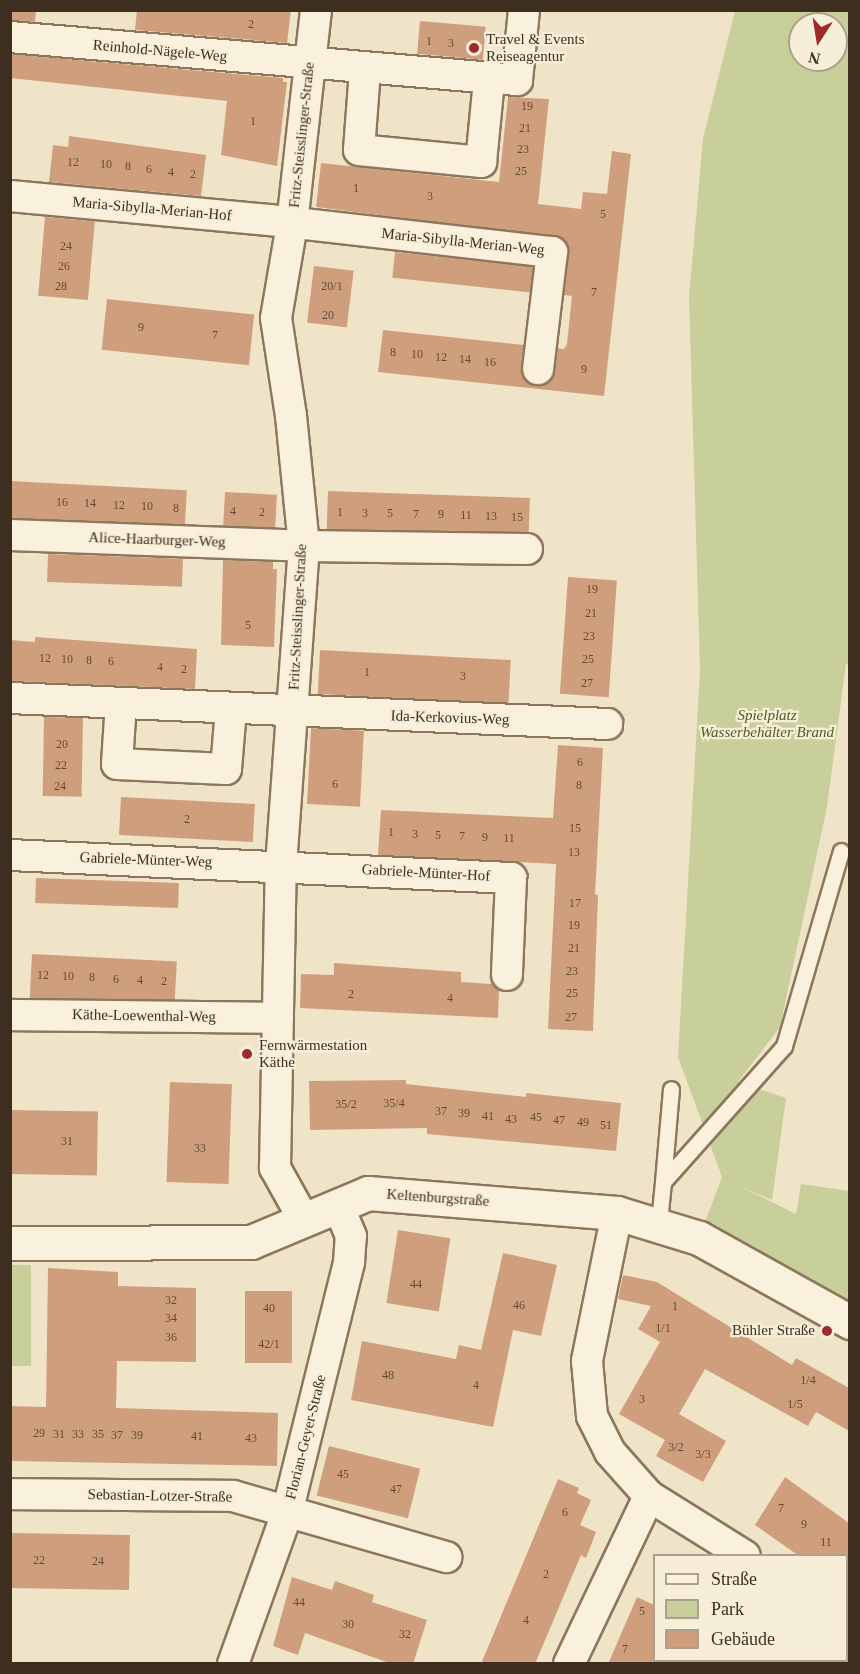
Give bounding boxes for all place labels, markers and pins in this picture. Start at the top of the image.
place label: Travel & Events Reiseagentur [486,30,585,65]
marker: Travel & Events Reiseagentur [467,41,481,55]
place label: Fernwärmestation Käthe [259,1036,367,1071]
marker: Fernwärmestation Käthe [240,1047,254,1061]
place label: Bühler Straße [732,1322,815,1340]
marker: Bühler Straße [820,1324,834,1338]

